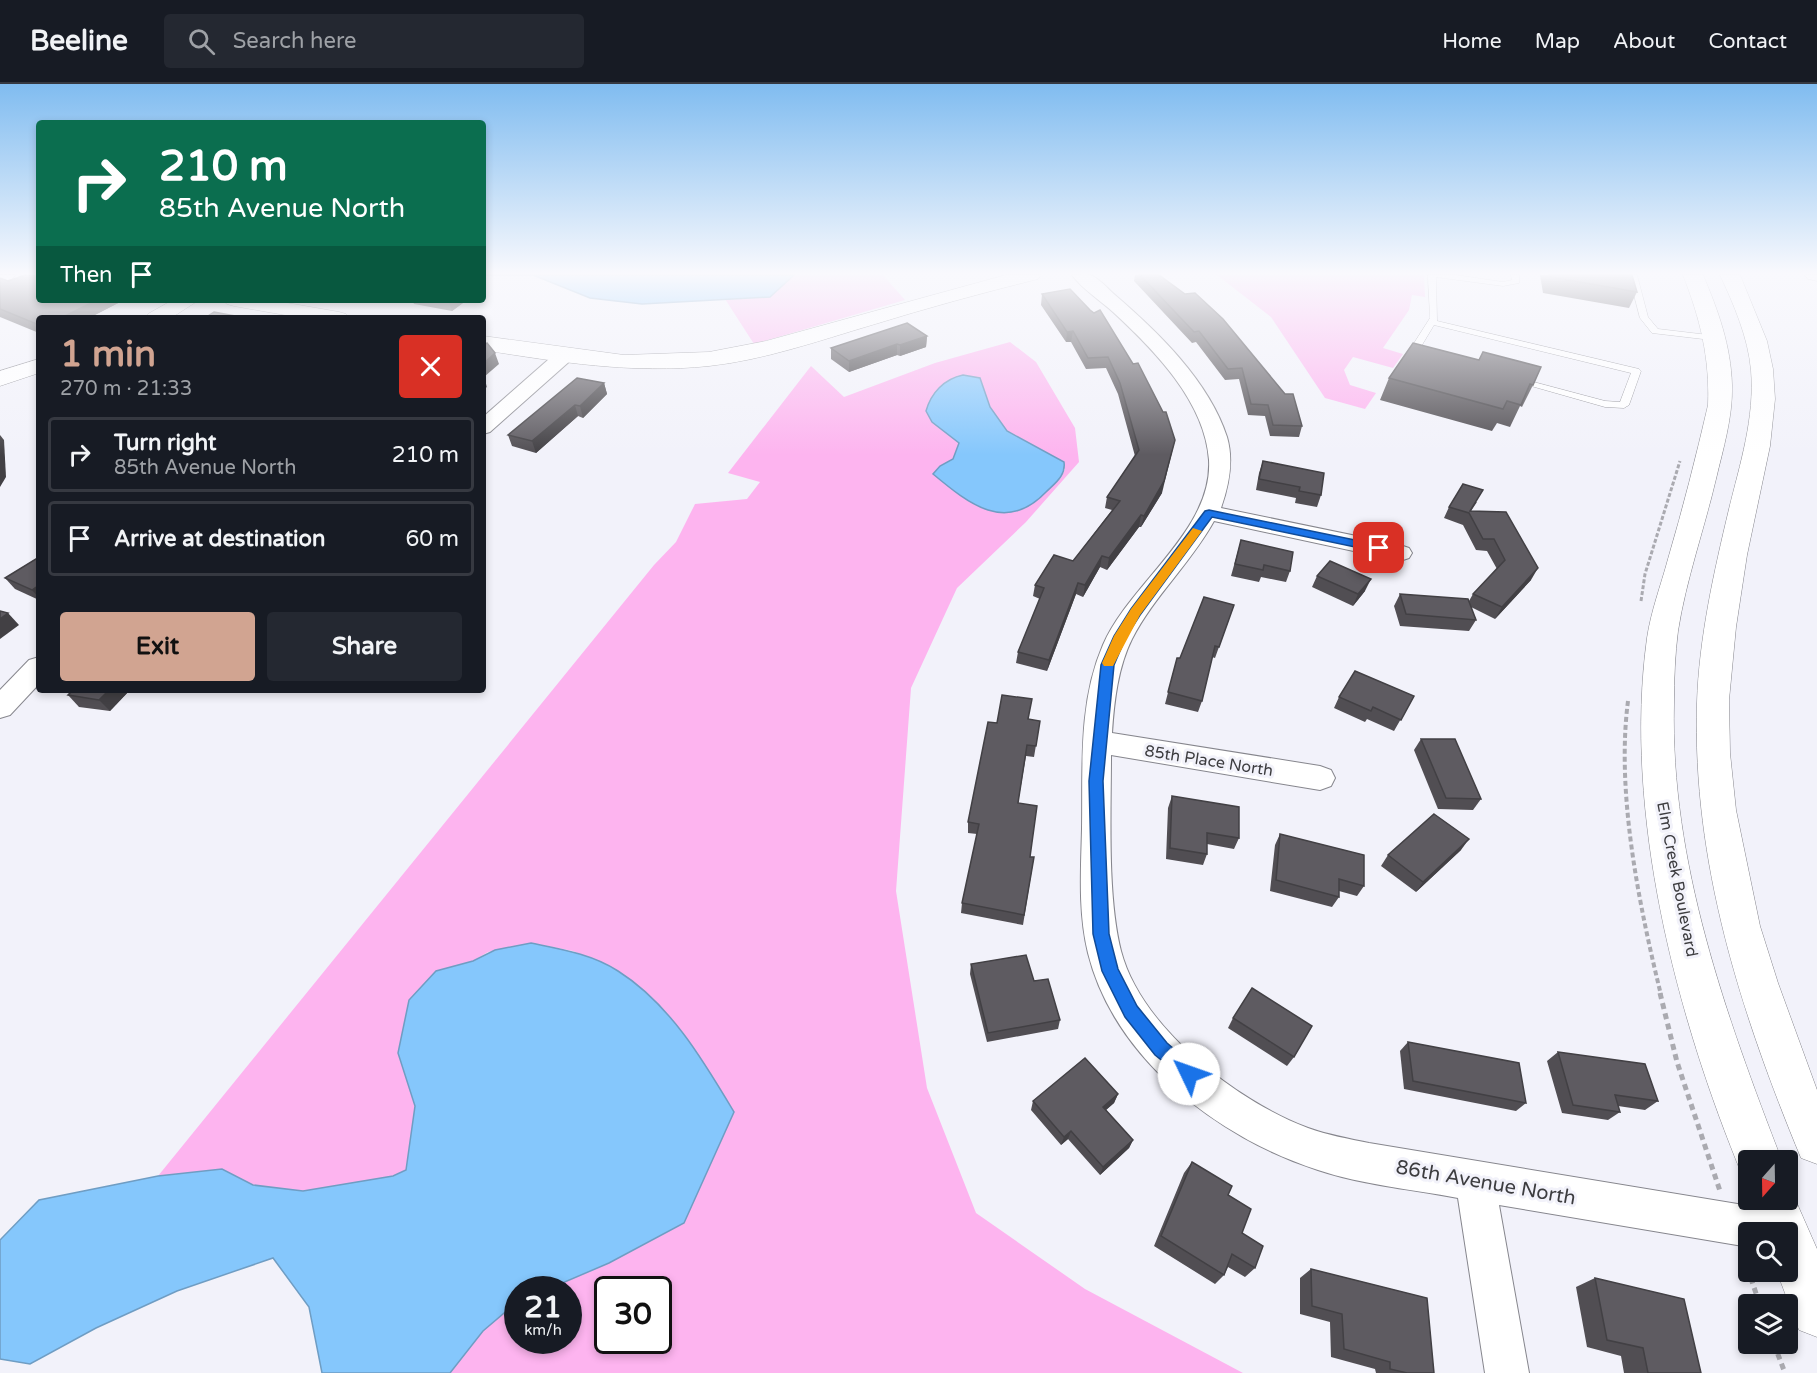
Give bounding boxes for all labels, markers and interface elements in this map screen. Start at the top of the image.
search box [164,14,584,68]
text: Beeline [30,24,128,58]
icon: search [185,25,218,58]
text: Search here [233,28,357,54]
text: Home [1442,29,1502,54]
text: Map [1535,29,1580,54]
text: About [1613,29,1675,54]
text: Contact [1708,29,1787,54]
text: 210 m [159,141,288,192]
icon: right [60,144,138,222]
text: 85th Avenue North [159,192,405,225]
icon: arrive [125,258,158,291]
text: Then [60,262,113,288]
text: 1 min [60,333,156,376]
button: close [399,335,462,398]
text: 270 m · 21:33 [60,377,192,401]
text: Turn right [114,430,216,456]
icon: right [63,438,96,471]
text: 210 m [392,442,459,468]
text: 85th Avenue North [114,456,296,480]
icon: arrive [63,522,96,555]
pin [1353,522,1404,573]
text: Arrive at destination [114,526,325,552]
text: 60 m [405,526,459,552]
icon: arrive [1362,531,1395,564]
button: Exit [60,612,255,681]
button: Share [267,612,462,681]
street label: 85th Place North [1143,741,1274,781]
street label: Elm Creek Boulevard [1652,800,1702,959]
position arrow [1157,1042,1221,1106]
north arrow [1738,1150,1798,1210]
map controls [1738,1150,1798,1354]
street label: 86th Avenue North [1394,1155,1578,1211]
button: search [1738,1222,1798,1282]
speed limit sign: 30 [594,1276,672,1354]
text: 21 [524,1289,562,1326]
button: layers [1738,1294,1798,1354]
text: km/h [524,1321,562,1339]

